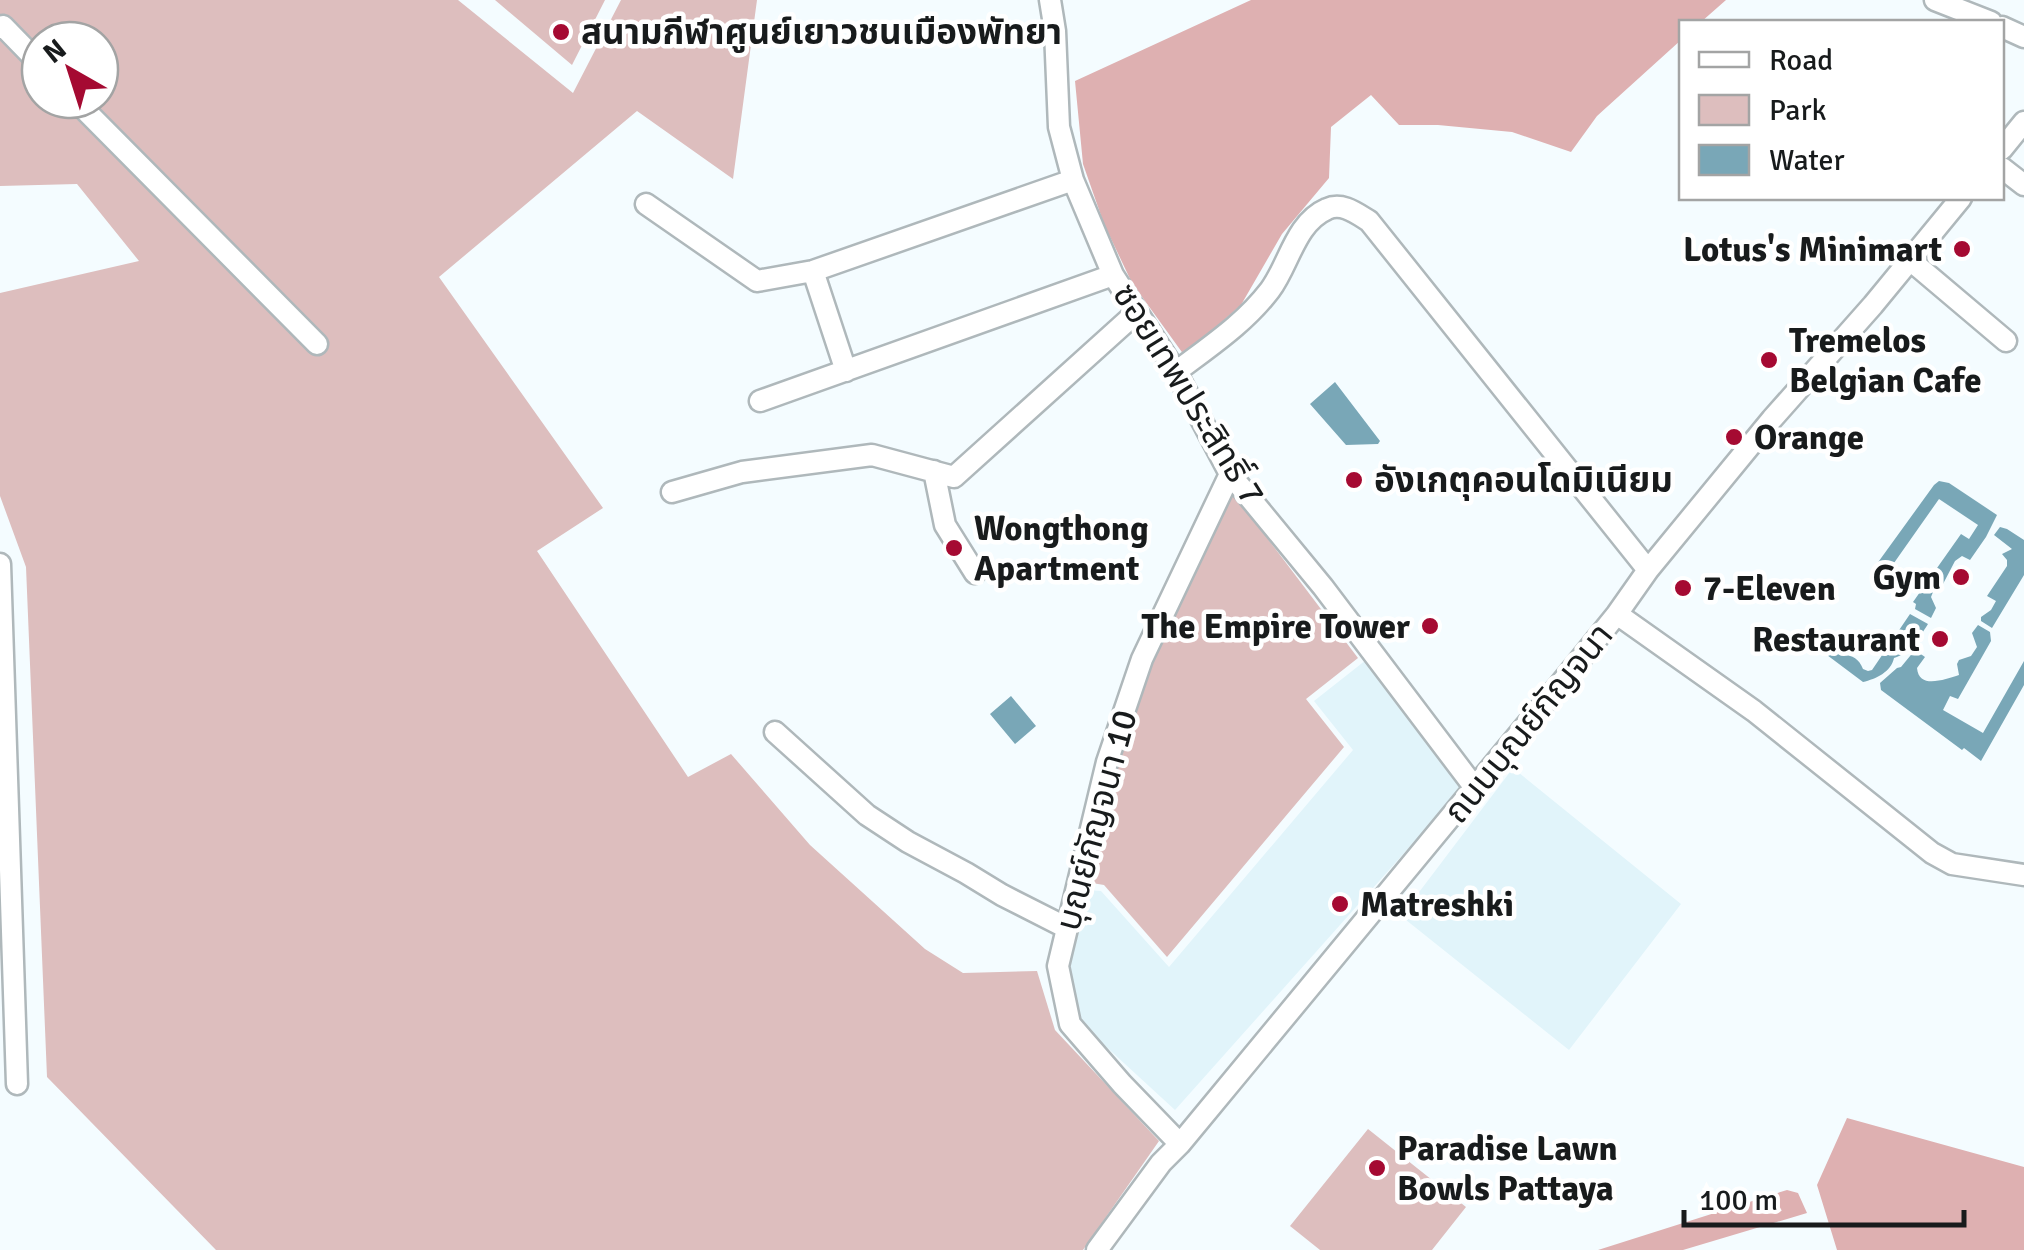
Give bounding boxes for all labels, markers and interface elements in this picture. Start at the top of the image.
place label: สนามกีฬาศูนย์เยาวชนเมืองพัทยา [581,11,1062,54]
north arrow [20,20,120,120]
legend [1679,20,2004,200]
marker: สนามกีฬาศูนย์เยาวชนเมืองพัทยา [550,21,572,43]
text: N [37,32,73,71]
text: Road [1769,42,1833,79]
text: Park [1769,92,1827,129]
text: Water [1769,142,1845,179]
place label: Lotus's Minimart [1683,228,1942,271]
marker: Lotus's Minimart [1951,238,1973,260]
street label: ซอยเทพประสิทธิ์ 7 [1103,275,1274,513]
place label: Tremelos Belgian Cafe [1789,319,1982,402]
marker: Tremelos Belgian Cafe [1758,349,1780,371]
place label: Orange [1754,416,1864,459]
marker: Orange [1723,426,1745,448]
place label: อังเกตุคอนโดมิเนียม [1374,459,1673,502]
marker: อังเกตุคอนโดมิเนียม [1343,469,1365,491]
place label: Wongthong Apartment [974,507,1149,590]
marker: Wongthong Apartment [943,537,965,559]
place label: Gym [1873,556,1941,599]
marker: Gym [1950,566,1972,588]
place label: 7-Eleven [1703,567,1836,610]
marker: 7-Eleven [1672,577,1694,599]
place label: The Empire Tower [1142,605,1410,648]
marker: The Empire Tower [1419,615,1441,637]
street label: ถนนบุณย์กัญจนา [1435,615,1622,832]
place label: Restaurant [1752,618,1920,661]
marker: Restaurant [1929,628,1951,650]
street label: บุณย์กัญจนา 10 [1046,705,1147,935]
place label: Matreshki [1360,883,1514,926]
marker: Matreshki [1329,893,1351,915]
place label: Paradise Lawn Bowls Pattaya [1397,1127,1618,1210]
marker: Paradise Lawn Bowls Pattaya [1366,1157,1388,1179]
scale bar [1684,1165,1964,1227]
text: 100 m [1699,1182,1778,1219]

